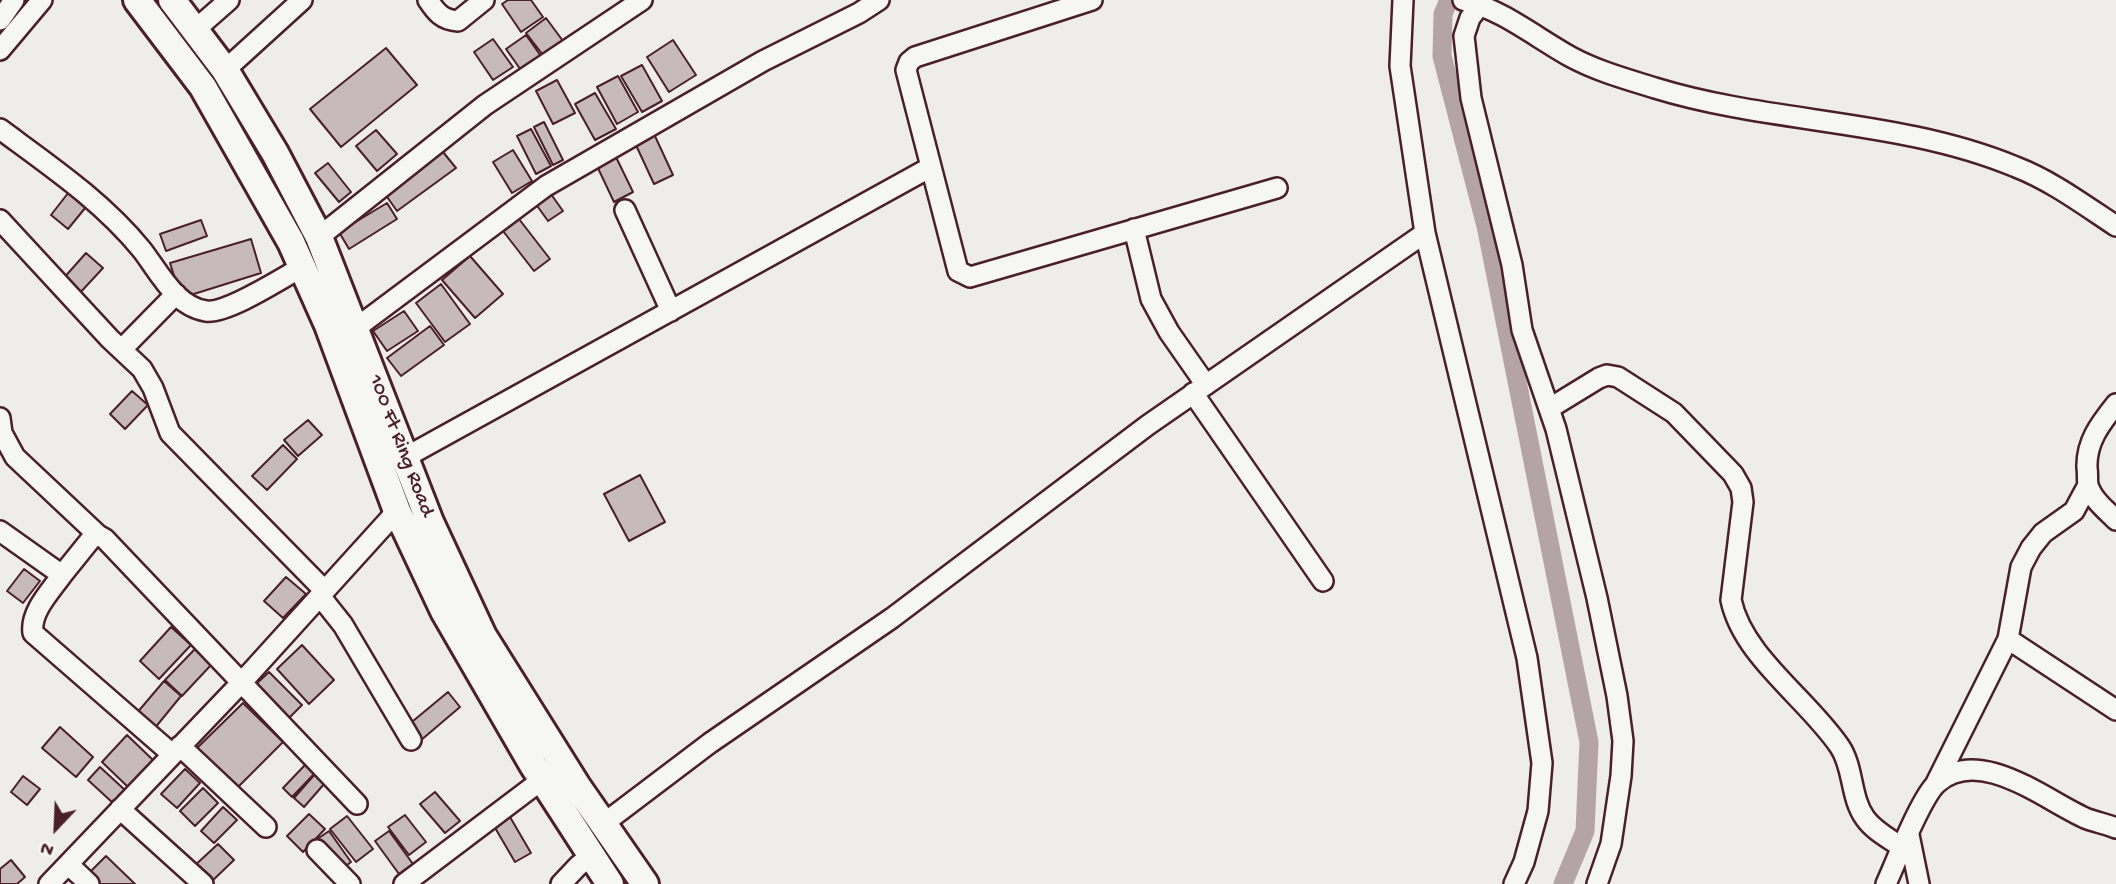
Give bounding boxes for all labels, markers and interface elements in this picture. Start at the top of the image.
street label: 100 Ft Ring Road [361,372,439,520]
north arrow [21,793,91,863]
text: N [37,835,58,861]

